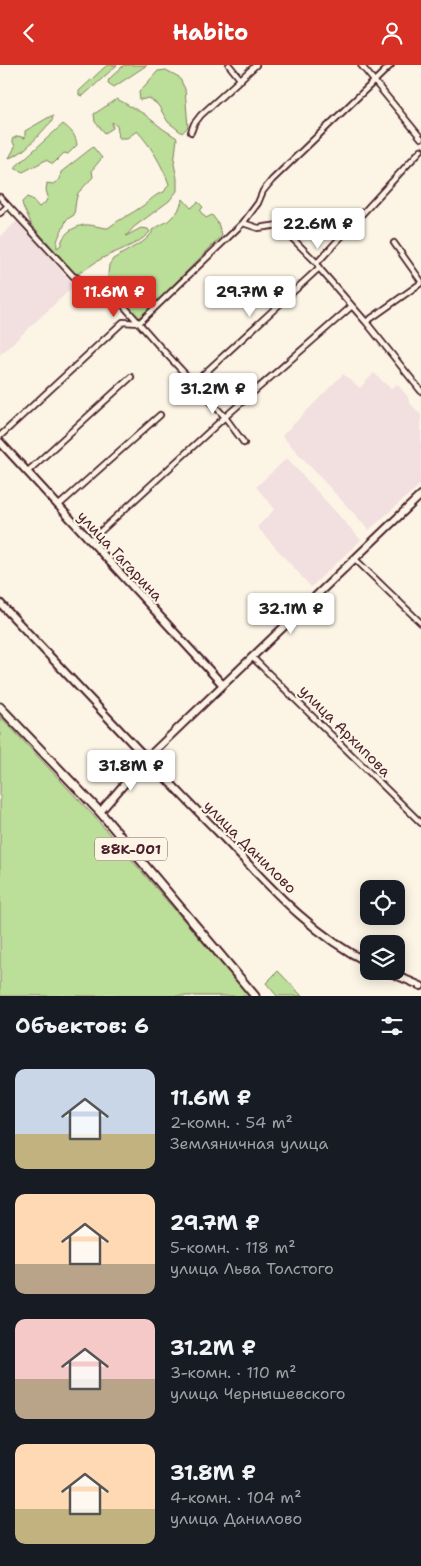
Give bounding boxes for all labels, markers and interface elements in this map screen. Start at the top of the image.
text: Habito [173,18,248,47]
icon: back [15,19,43,47]
icon: person [378,19,406,47]
pin: 22.6M ₽ [272,207,364,250]
text: 22.6M ₽ [283,213,353,234]
pin: 11.6M ₽ [68,275,160,318]
pin: 29.7M ₽ [204,275,296,318]
text: 11.6M ₽ [83,281,145,302]
text: 29.7M ₽ [216,281,284,302]
pin: 31.2M ₽ [167,373,259,415]
text: 31.2M ₽ [180,378,246,399]
street label: улица Гагарина [73,506,168,606]
pin: 32.1M ₽ [245,593,337,635]
text: 32.1M ₽ [258,598,324,619]
street label: улица Архипова [295,681,396,782]
pin: 31.8M ₽ [85,749,177,792]
text: 31.8M ₽ [98,755,164,776]
street label: улица Данилово [199,796,301,898]
road number: 88К-001 [95,837,167,861]
map controls [360,880,405,980]
button: locate [360,880,405,925]
button: layers [360,935,405,980]
text: Объектов: 6 [15,1012,149,1040]
icon: filters [378,1012,406,1040]
text: 11.6M ₽ [170,1084,251,1112]
icon: home [55,1089,115,1149]
text: 2-комн. · 54 m² [170,1112,293,1133]
text: Земляничная улица [170,1133,328,1154]
text: 29.7M ₽ [170,1209,260,1237]
icon: home [55,1214,115,1274]
text: 5-комн. · 118 m² [170,1237,296,1258]
text: улица Льва Толстого [170,1258,334,1279]
text: 31.2M ₽ [170,1334,256,1362]
icon: home [55,1339,115,1399]
text: 3-комн. · 110 m² [170,1362,297,1383]
text: улица Чернышевского [170,1383,345,1404]
text: 31.8M ₽ [170,1459,256,1487]
icon: home [55,1464,115,1524]
text: 4-комн. · 104 m² [170,1487,302,1508]
text: улица Данилово [170,1508,302,1529]

